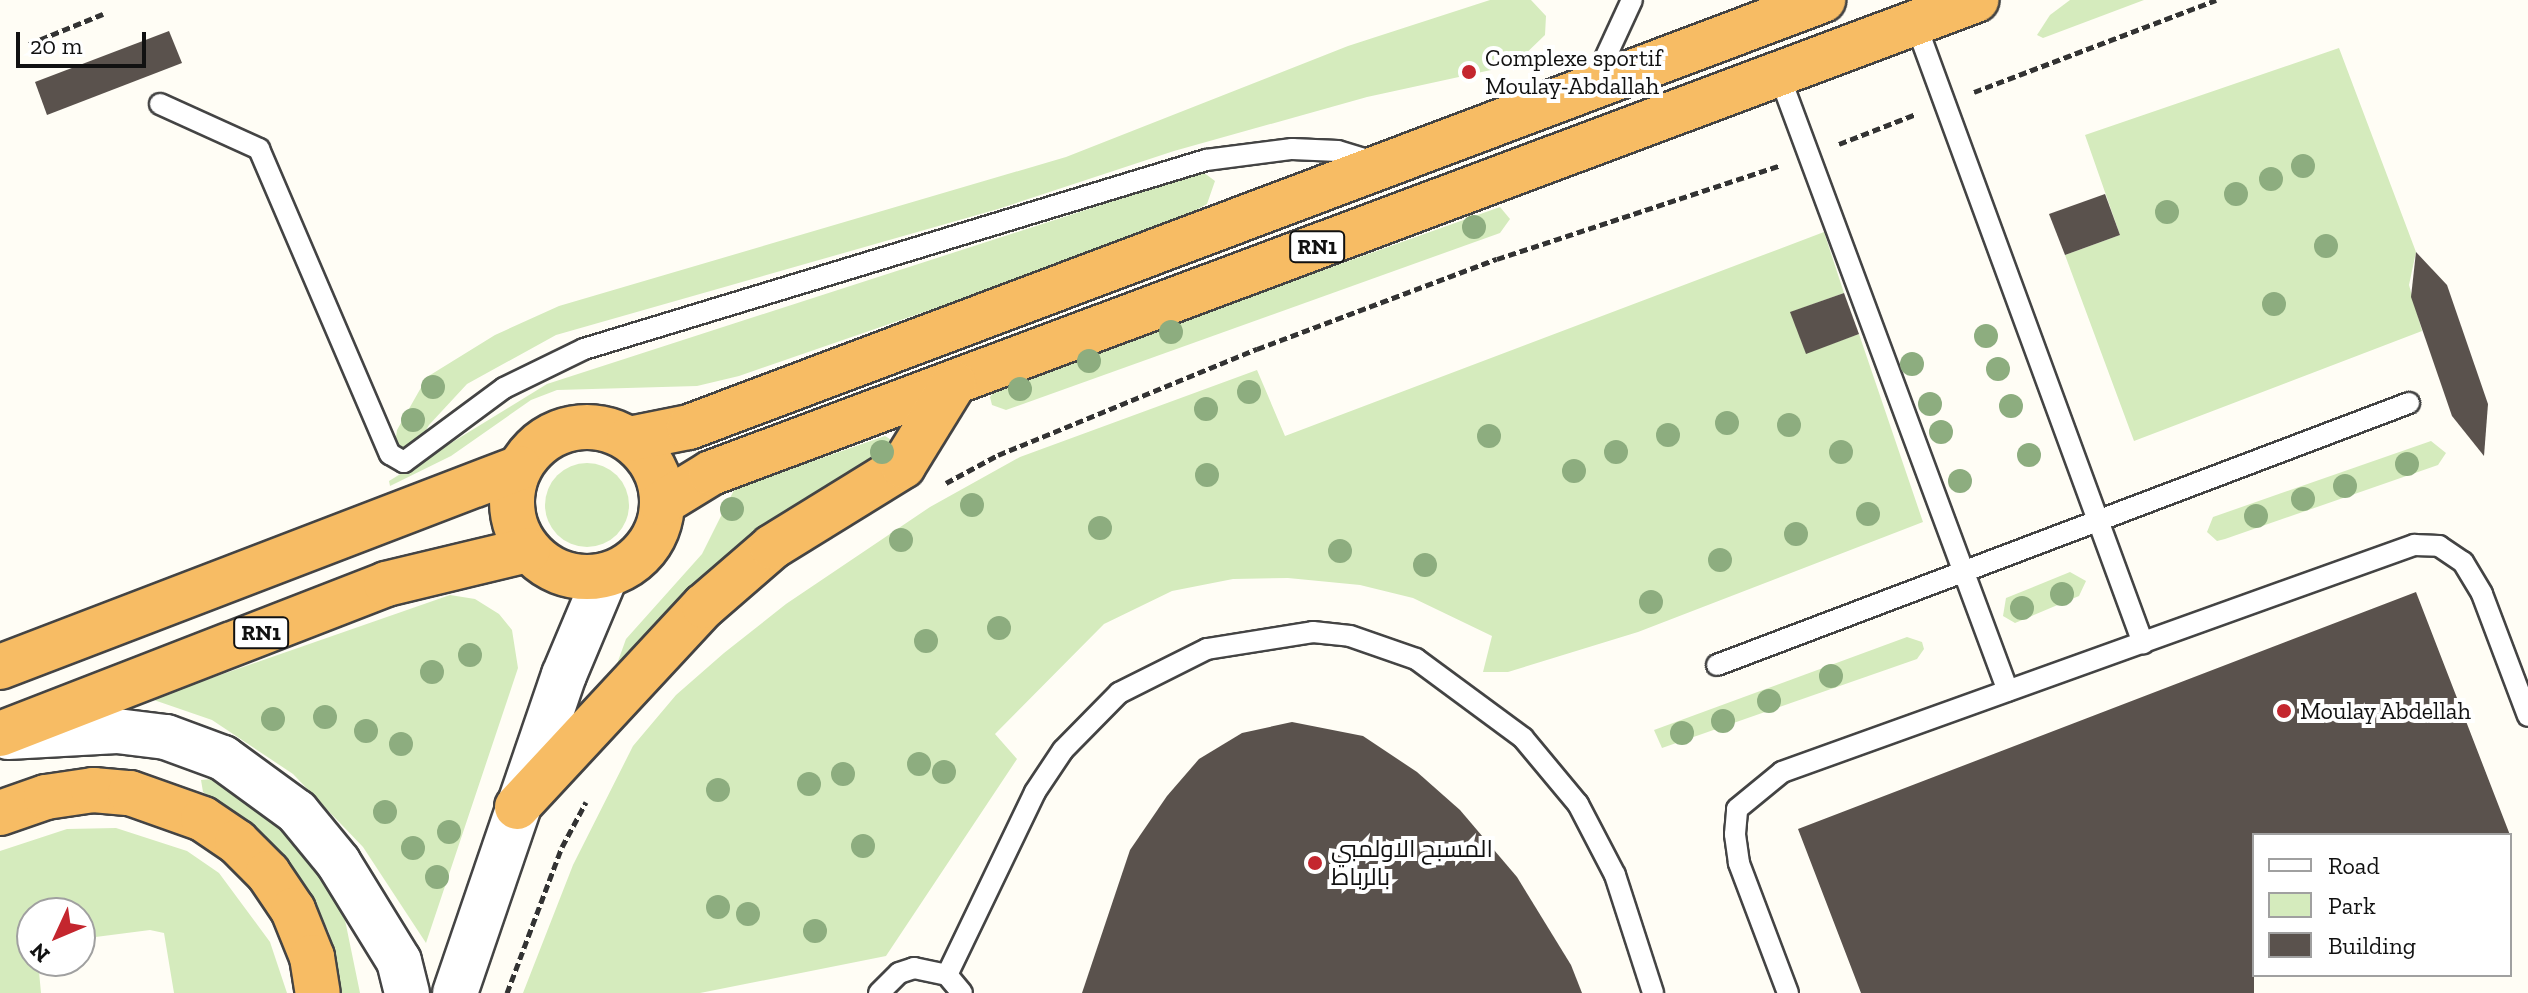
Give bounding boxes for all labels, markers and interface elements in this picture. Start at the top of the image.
scale bar [20,16,150,66]
text: 20 m [30,31,82,60]
place label: Complexe sportif Moulay-Abdallah [1485,44,1662,100]
marker: Complexe sportif Moulay-Abdallah [1460,63,1478,81]
road number: RN1 [1289,229,1345,265]
road number: RN1 [233,615,289,651]
place label: Moulay Abdellah [2300,697,2472,725]
marker: Moulay Abdellah [2275,702,2293,720]
legend [2252,833,2512,977]
place label: المسبح الاولمبي بالرباط [1331,835,1493,891]
text: Road [2328,851,2380,880]
marker: المسبح الاولمبي بالرباط [1306,854,1324,872]
text: Park [2328,891,2376,920]
north arrow [16,897,96,977]
text: Building [2328,931,2416,960]
text: N [24,937,55,968]

